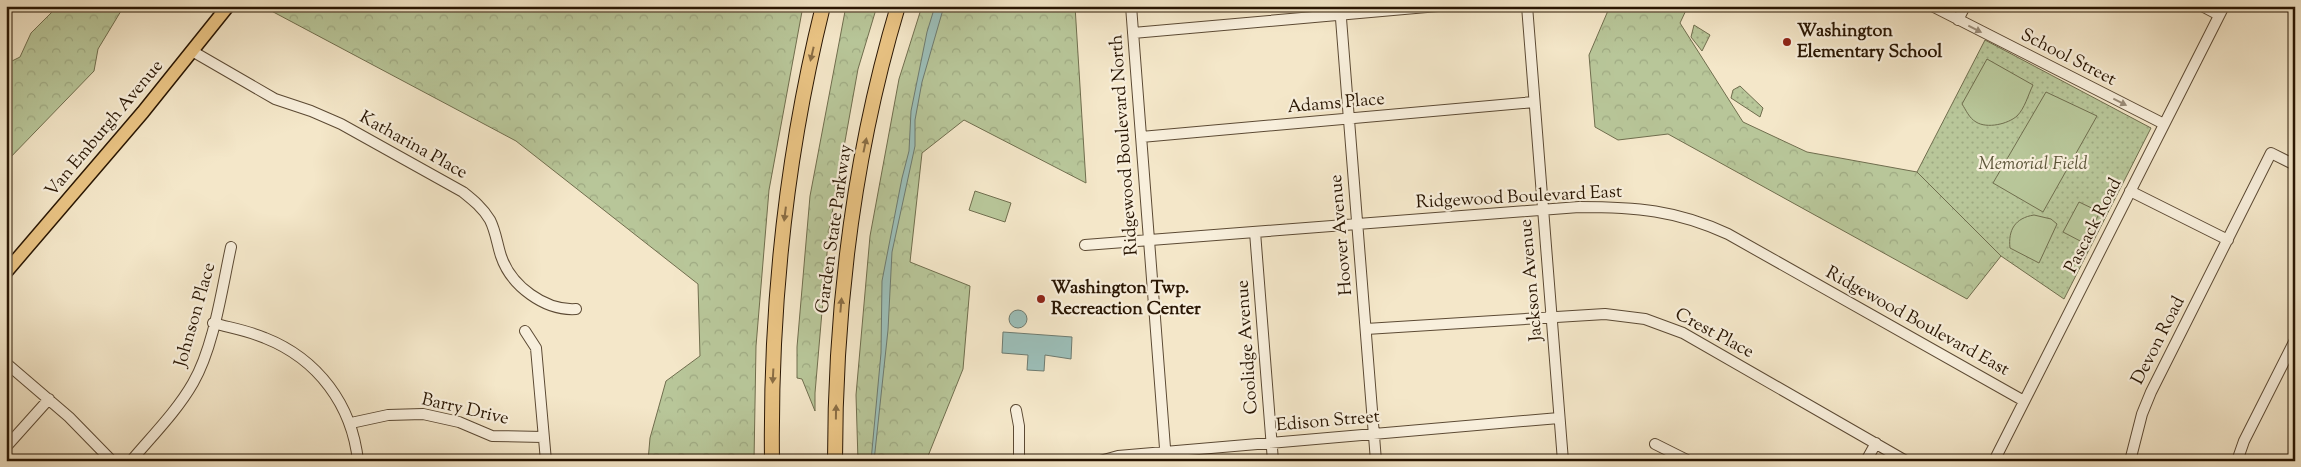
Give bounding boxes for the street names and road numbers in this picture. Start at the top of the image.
street label: School Street [2016,23,2120,93]
street label: Ridgewood Boulevard North [1104,33,1146,256]
street label: Van Emburgh Avenue [40,55,170,203]
street label: Adams Place [1286,87,1386,121]
street label: Katharina Place [354,105,472,187]
street label: Garden State Parkway [810,143,860,315]
street label: Hoover Avenue [1324,173,1360,297]
street label: Pascack Road [2059,174,2129,278]
street label: Ridgewood Boulevard East [1415,180,1623,216]
street label: Jackson Avenue [1514,218,1550,343]
street label: Johnson Place [168,260,223,371]
street label: Ridgewood Boulevard East [1820,261,2014,383]
street label: Coolidge Avenue [1230,279,1266,415]
street label: Devon Road [2126,292,2192,390]
street label: Crest Place [1670,302,1758,366]
street label: Barry Drive [419,387,511,433]
street label: Edison Street [1275,405,1381,439]

